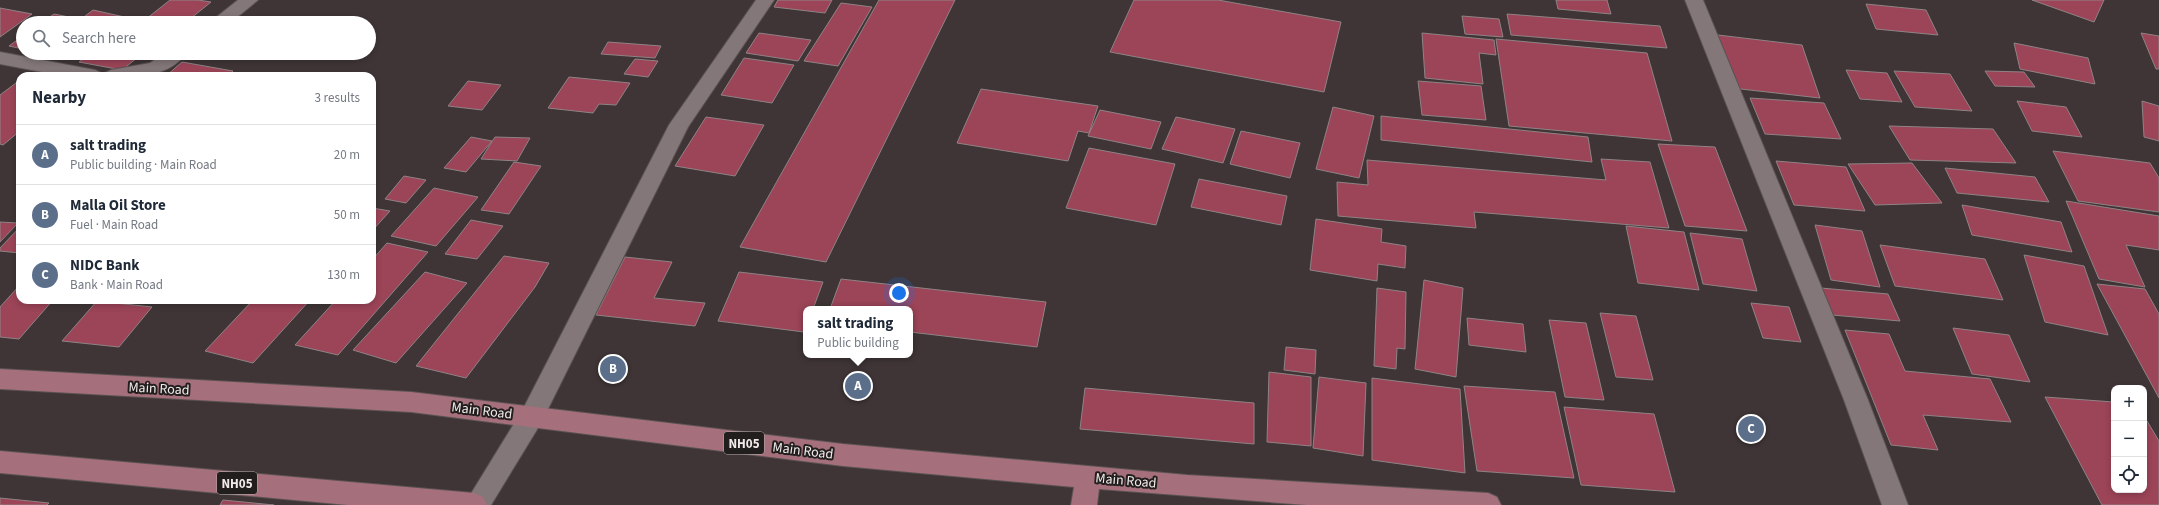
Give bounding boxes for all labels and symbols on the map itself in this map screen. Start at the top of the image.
your location [889,283,909,303]
pin: B [600,354,626,384]
pin: A [845,371,871,401]
street label: Main Road [128,377,190,401]
street label: Main Road [450,397,513,425]
pin: C [1738,414,1764,444]
road number: NH05 [724,432,764,454]
street label: Main Road [771,437,834,465]
street label: Main Road [1095,468,1157,494]
road number: NH05 [217,472,257,494]

